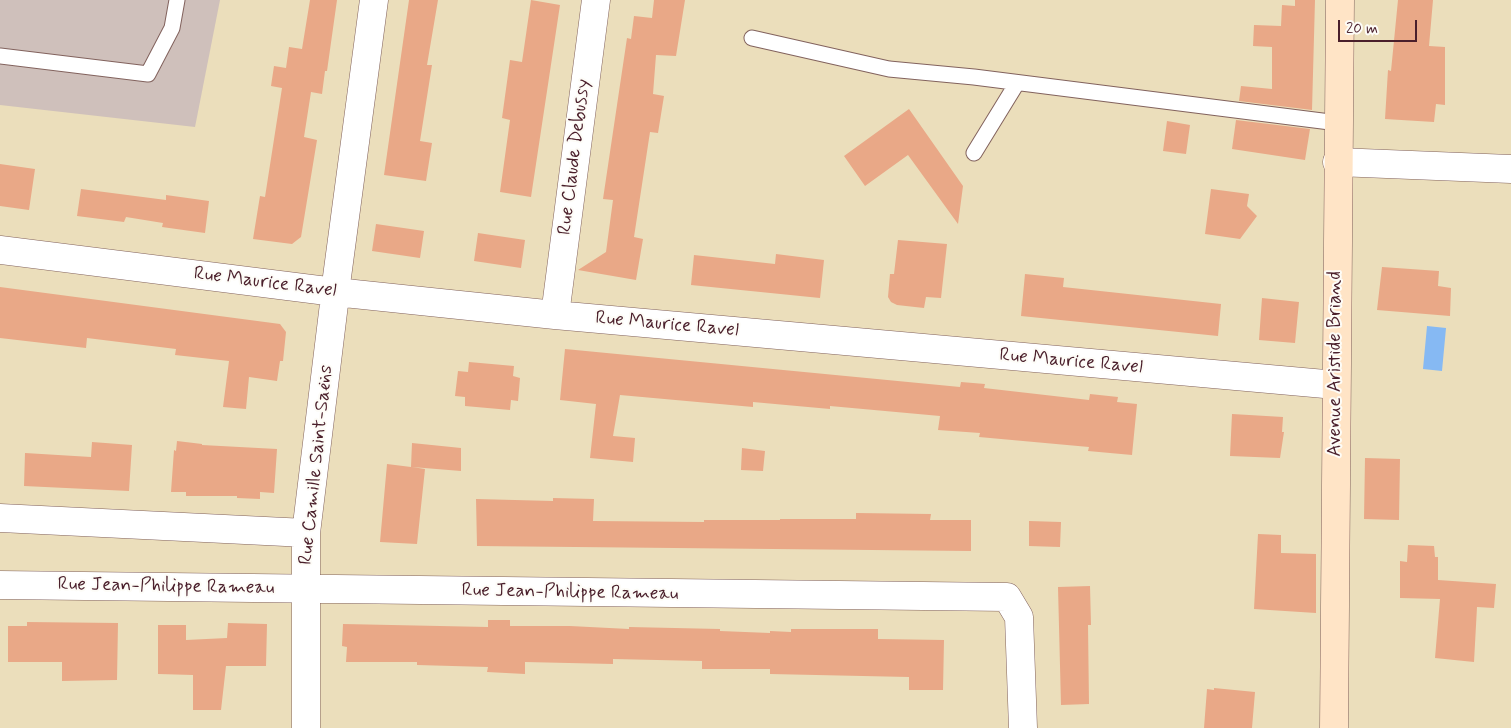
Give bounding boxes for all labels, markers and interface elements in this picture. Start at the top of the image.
scale bar [1341,10,1420,42]
text: 20 m [1346,19,1378,39]
street label: Rue Claude Debussy [554,78,596,236]
street label: Rue Maurice Ravel [192,263,338,303]
street label: Avenue Aristide Briand [1325,271,1347,457]
street label: Rue Maurice Ravel [594,307,740,343]
street label: Rue Maurice Ravel [998,344,1144,380]
street label: Rue Camille Saint-Saëns [295,364,339,566]
street label: Rue Jean-Philippe Rameau [57,574,275,600]
street label: Rue Jean-Philippe Rameau [461,580,679,606]

